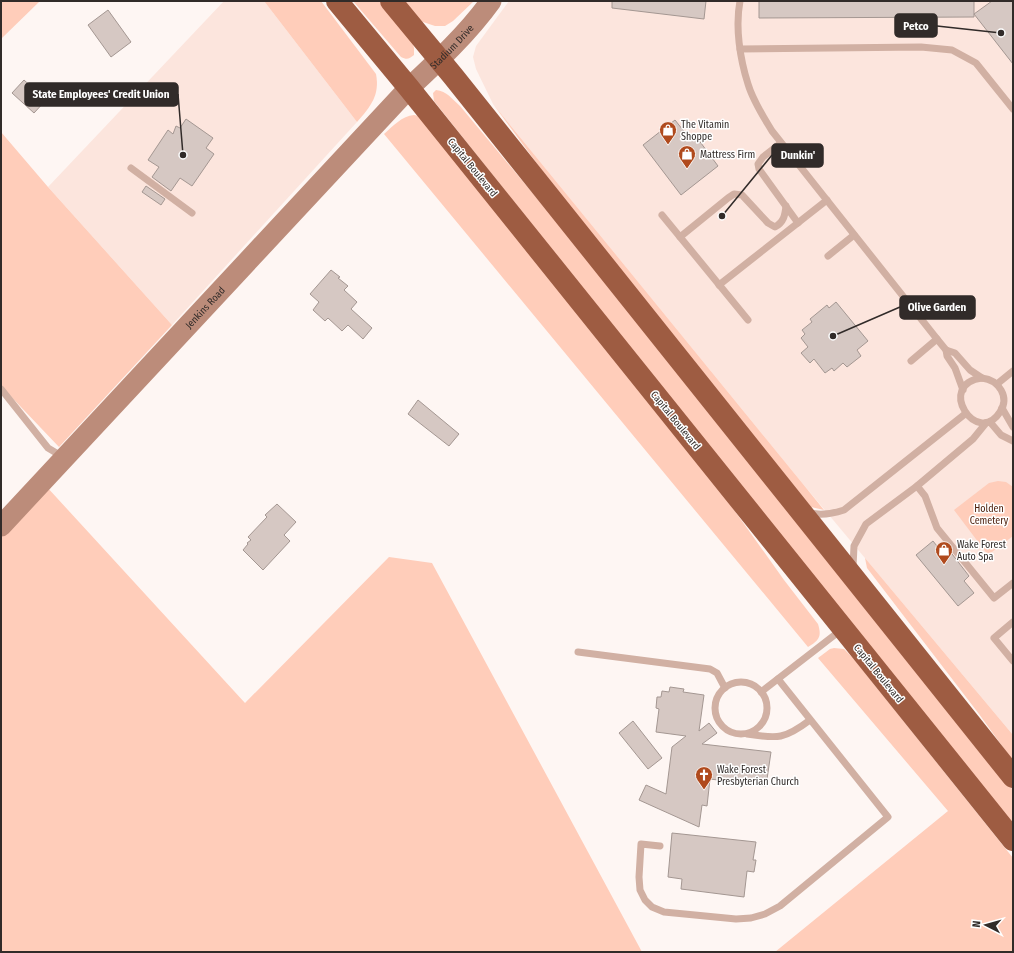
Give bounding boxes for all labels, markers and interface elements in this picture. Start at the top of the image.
callout: Petco [895,14,937,37]
text: Petco [903,20,929,33]
street label: Stadium Drive [428,22,477,72]
callout: State Employees' Credit Union [25,83,178,106]
text: State Employees' Credit Union [32,88,170,101]
place label: The Vitamin Shoppe [681,119,729,143]
shop icon: The Vitamin Shoppe [658,120,678,145]
street label: Capital Boulevard [445,136,500,199]
shop icon: Mattress Firm [677,144,697,169]
callout: Dunkin' [772,144,823,167]
place label: Mattress Firm [700,149,755,161]
text: Dunkin' [781,149,815,162]
street label: Jenkins Road [183,284,228,331]
callout: Olive Garden [900,296,975,319]
text: Olive Garden [908,301,967,314]
street label: Capital Boulevard [648,389,703,452]
park label: Holden Cemetery [970,503,1009,527]
place label: Wake Forest Auto Spa [957,539,1007,563]
shop icon: Wake Forest Auto Spa [934,540,954,565]
street label: Capital Boulevard [851,642,906,705]
place label: Wake Forest Presbyterian Church [717,764,799,788]
church icon: Wake Forest Presbyterian Church [694,765,714,790]
north arrow [966,905,1006,945]
text: N [970,920,983,928]

